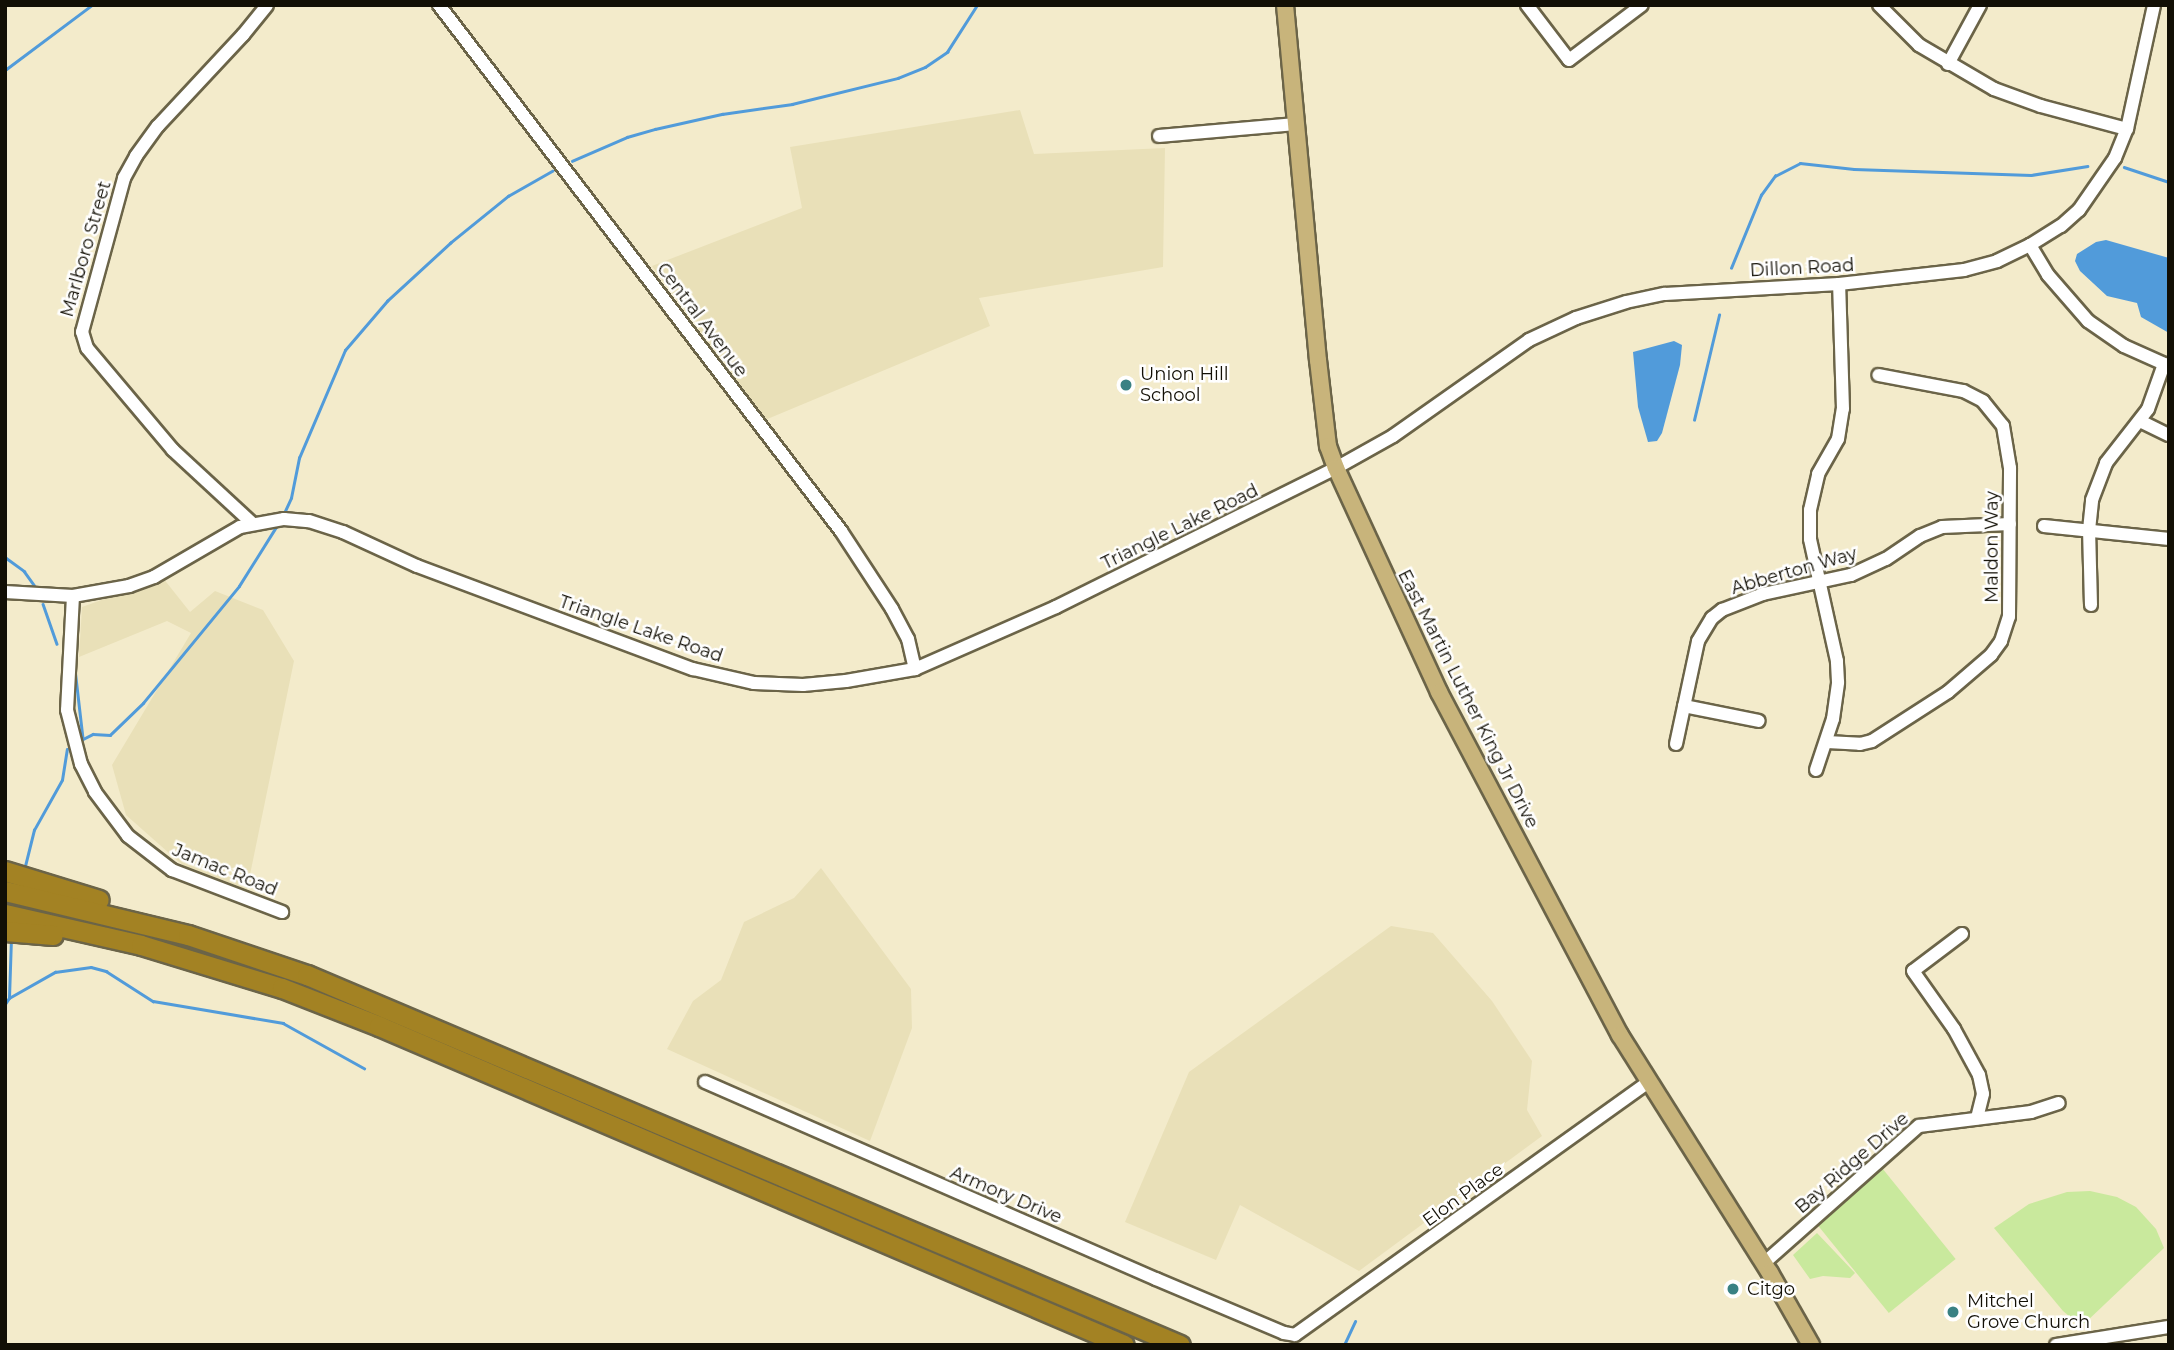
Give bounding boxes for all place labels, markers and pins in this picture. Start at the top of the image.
place label: Union Hill School [1140,364,1229,406]
marker: Union Hill School [1118,377,1134,393]
place label: Citgo [1747,1278,1795,1300]
marker: Citgo [1725,1281,1741,1297]
place label: Mitchel Grove Church [1967,1291,2090,1334]
marker: Mitchel Grove Church [1945,1304,1961,1320]

